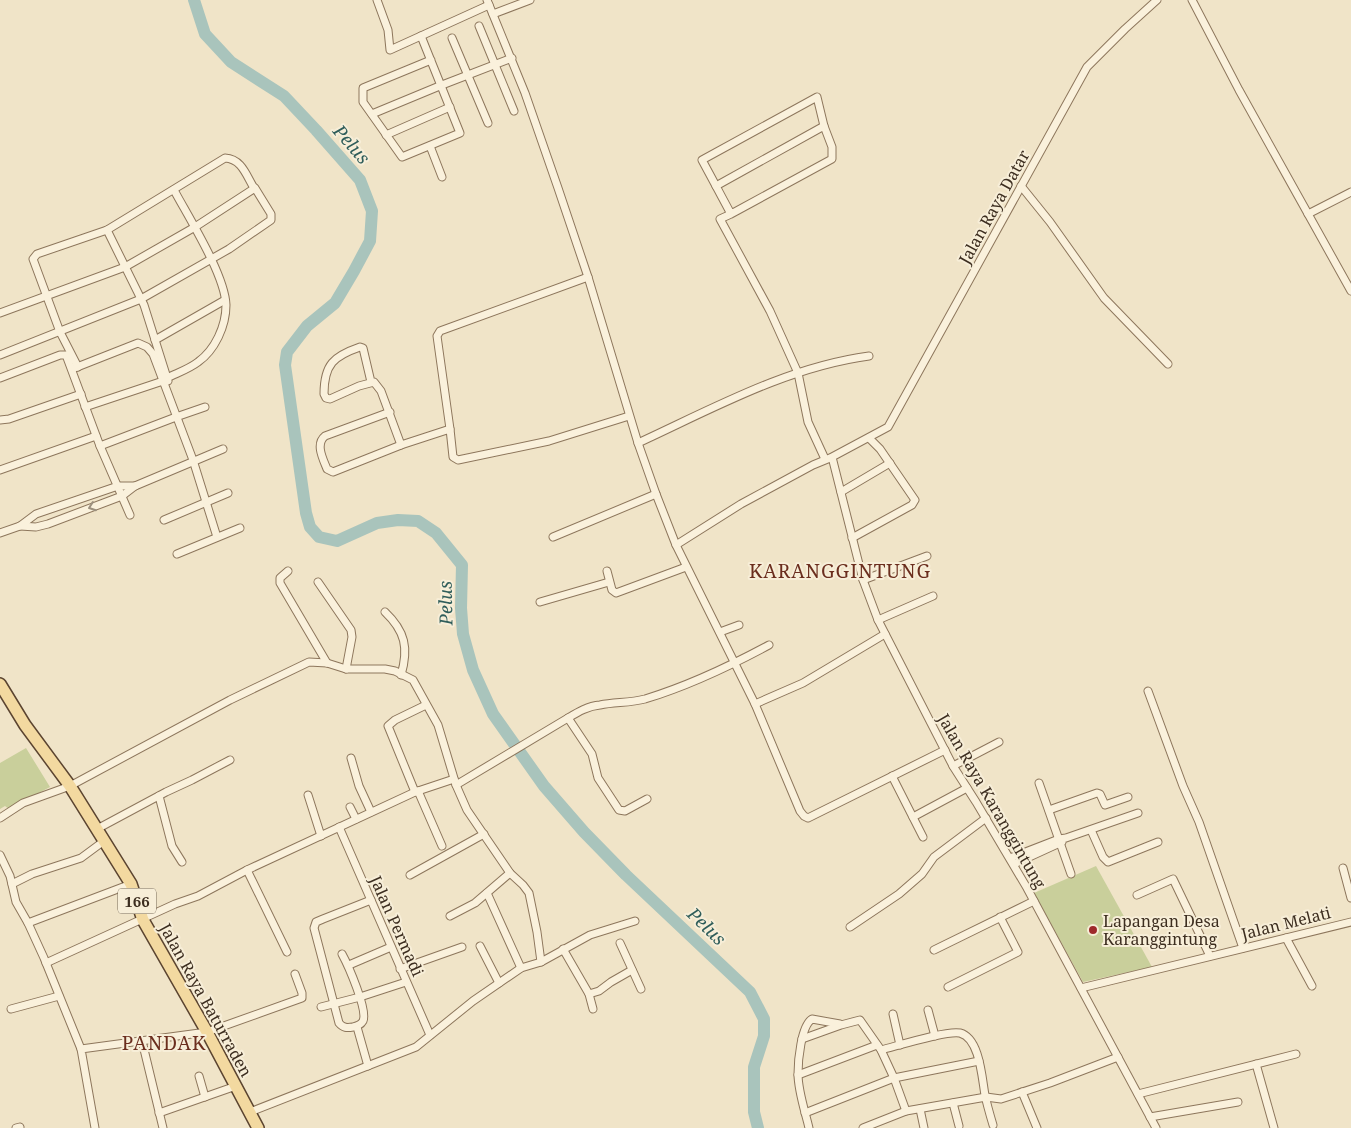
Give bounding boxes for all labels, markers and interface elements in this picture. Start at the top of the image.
water label: Pelus [328,119,376,169]
street label: Jalan Raya Datar [953,146,1035,269]
one-way arrow [88,501,97,511]
district label: KARANGGINTUNG [749,558,931,584]
water label: Pelus [433,580,457,627]
street label: Jalan Raya Karanggintung [932,709,1051,893]
street label: Jalan Permadi [365,871,429,980]
road number: 166 [118,888,156,914]
water label: Pelus [682,901,731,950]
street label: Jalan Melati [1238,901,1333,945]
place label: Lapangan Desa Karanggintung [1103,910,1220,950]
street label: Jalan Raya Baturraden [154,918,257,1081]
marker: Lapangan Desa Karanggintung [1087,924,1099,936]
district label: PANDAK [122,1030,206,1056]

